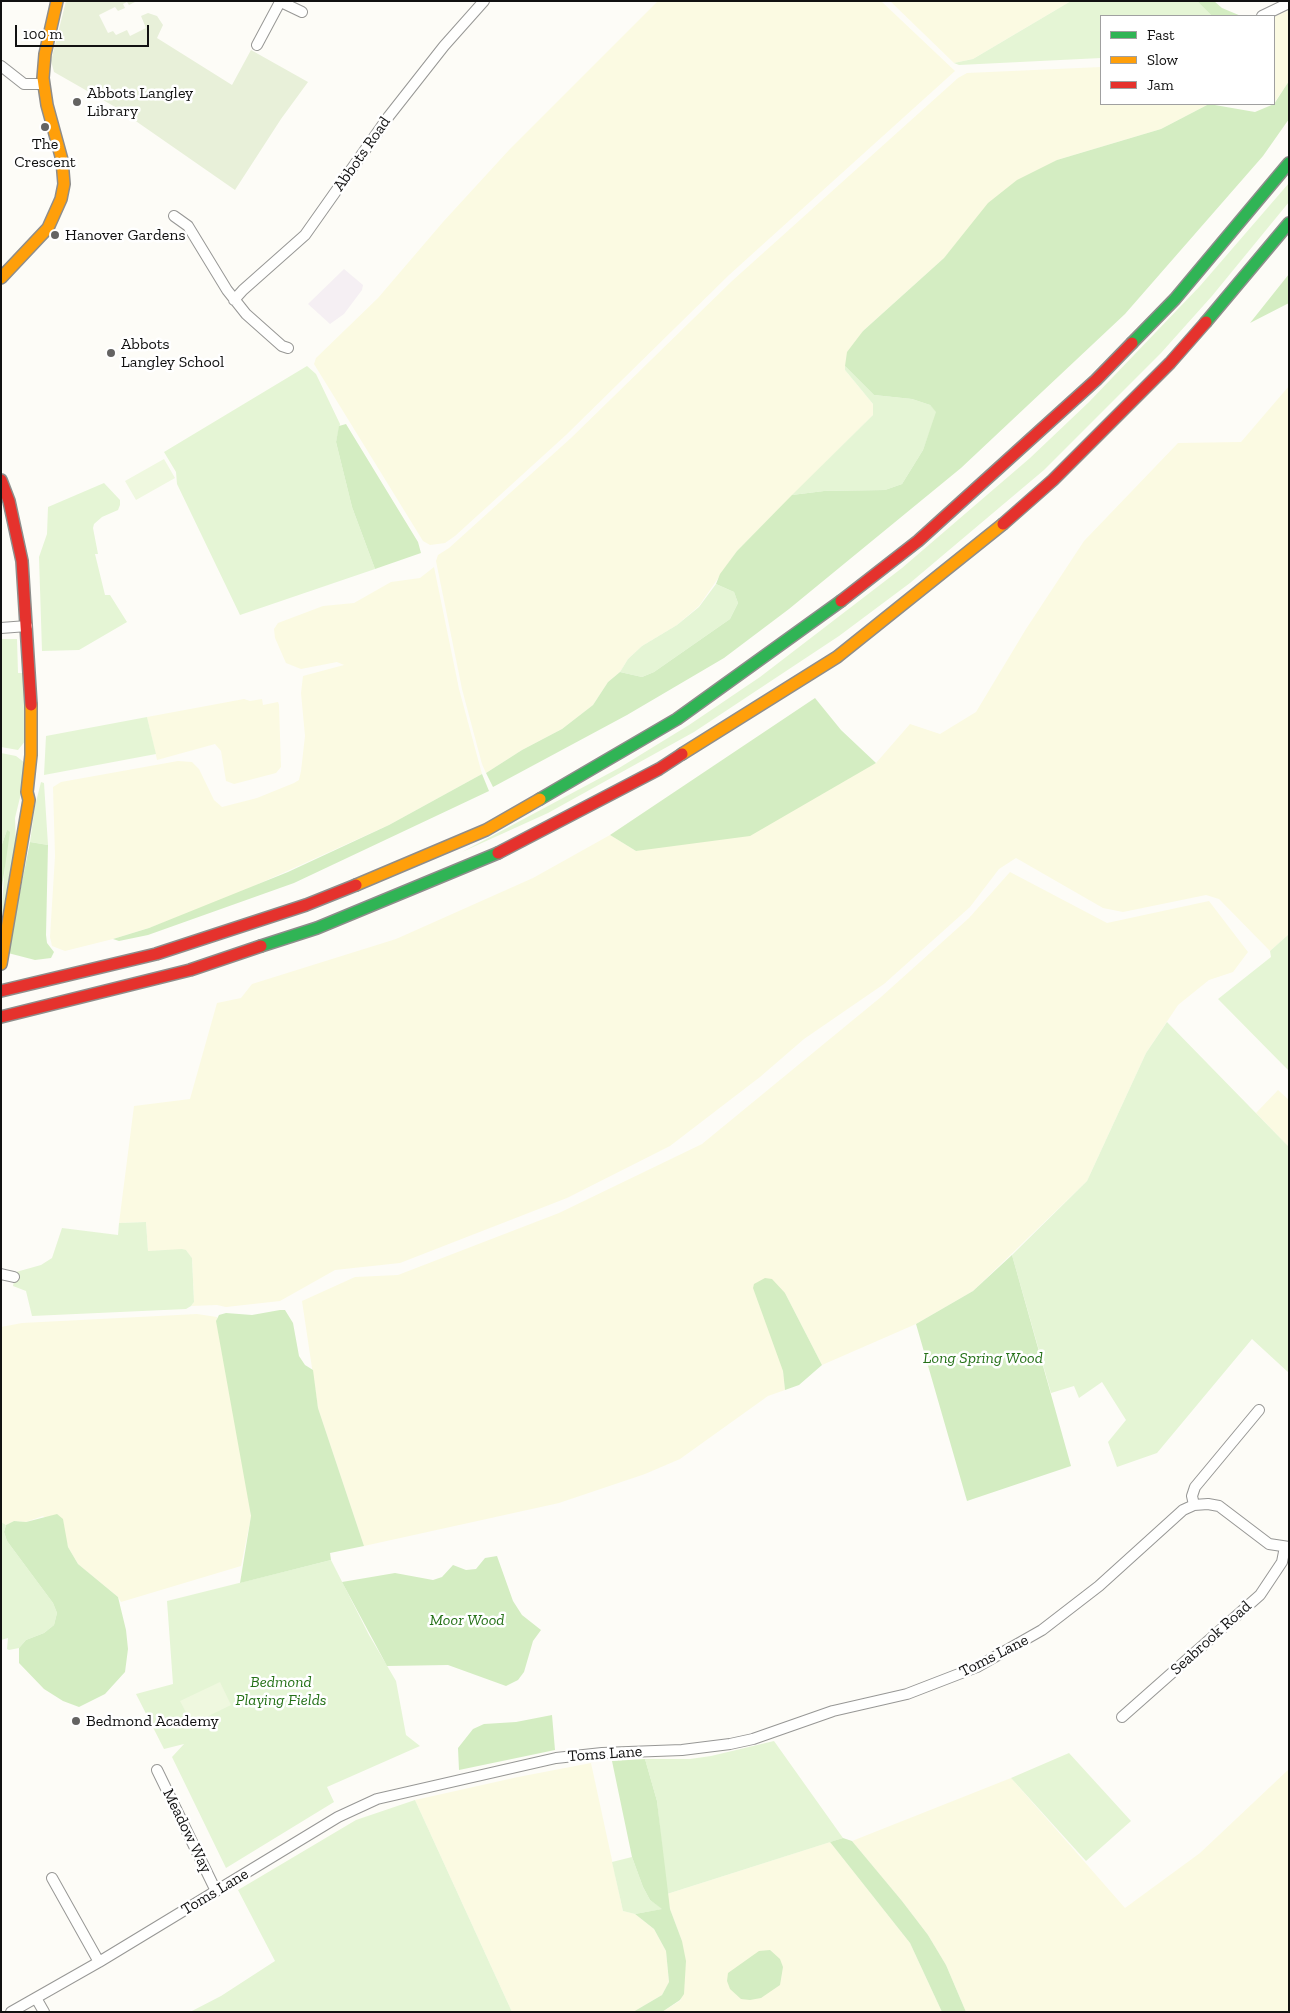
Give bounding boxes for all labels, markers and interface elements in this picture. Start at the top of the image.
scale bar [18,15,151,47]
legend [1100,15,1275,105]
text: 100 m [23,25,62,43]
text: Fast [1147,26,1175,44]
text: Slow [1147,51,1178,69]
text: Jam [1147,76,1174,94]
place label: Abbots Langley Library [87,83,193,121]
marker: Abbots Langley Library [71,96,83,108]
street label: Abbots Road [329,113,395,195]
marker: The Crescent [39,121,51,133]
place label: The Crescent [14,134,76,172]
place label: Hanover Gardens [65,225,185,245]
marker: Hanover Gardens [49,229,61,241]
place label: Abbots Langley School [121,334,224,372]
marker: Abbots Langley School [105,347,117,359]
park label: Long Spring Wood [923,1348,1043,1368]
street label: Seabrook Road [1167,1597,1255,1679]
park label: Moor Wood [429,1610,505,1630]
street label: Toms Lane [956,1630,1032,1682]
park label: Bedmond Playing Fields [236,1672,326,1710]
place label: Bedmond Academy [86,1711,219,1731]
marker: Bedmond Academy [70,1715,82,1727]
street label: Toms Lane [567,1742,643,1766]
street label: Meadow Way [158,1786,216,1876]
street label: Toms Lane [178,1865,252,1919]

